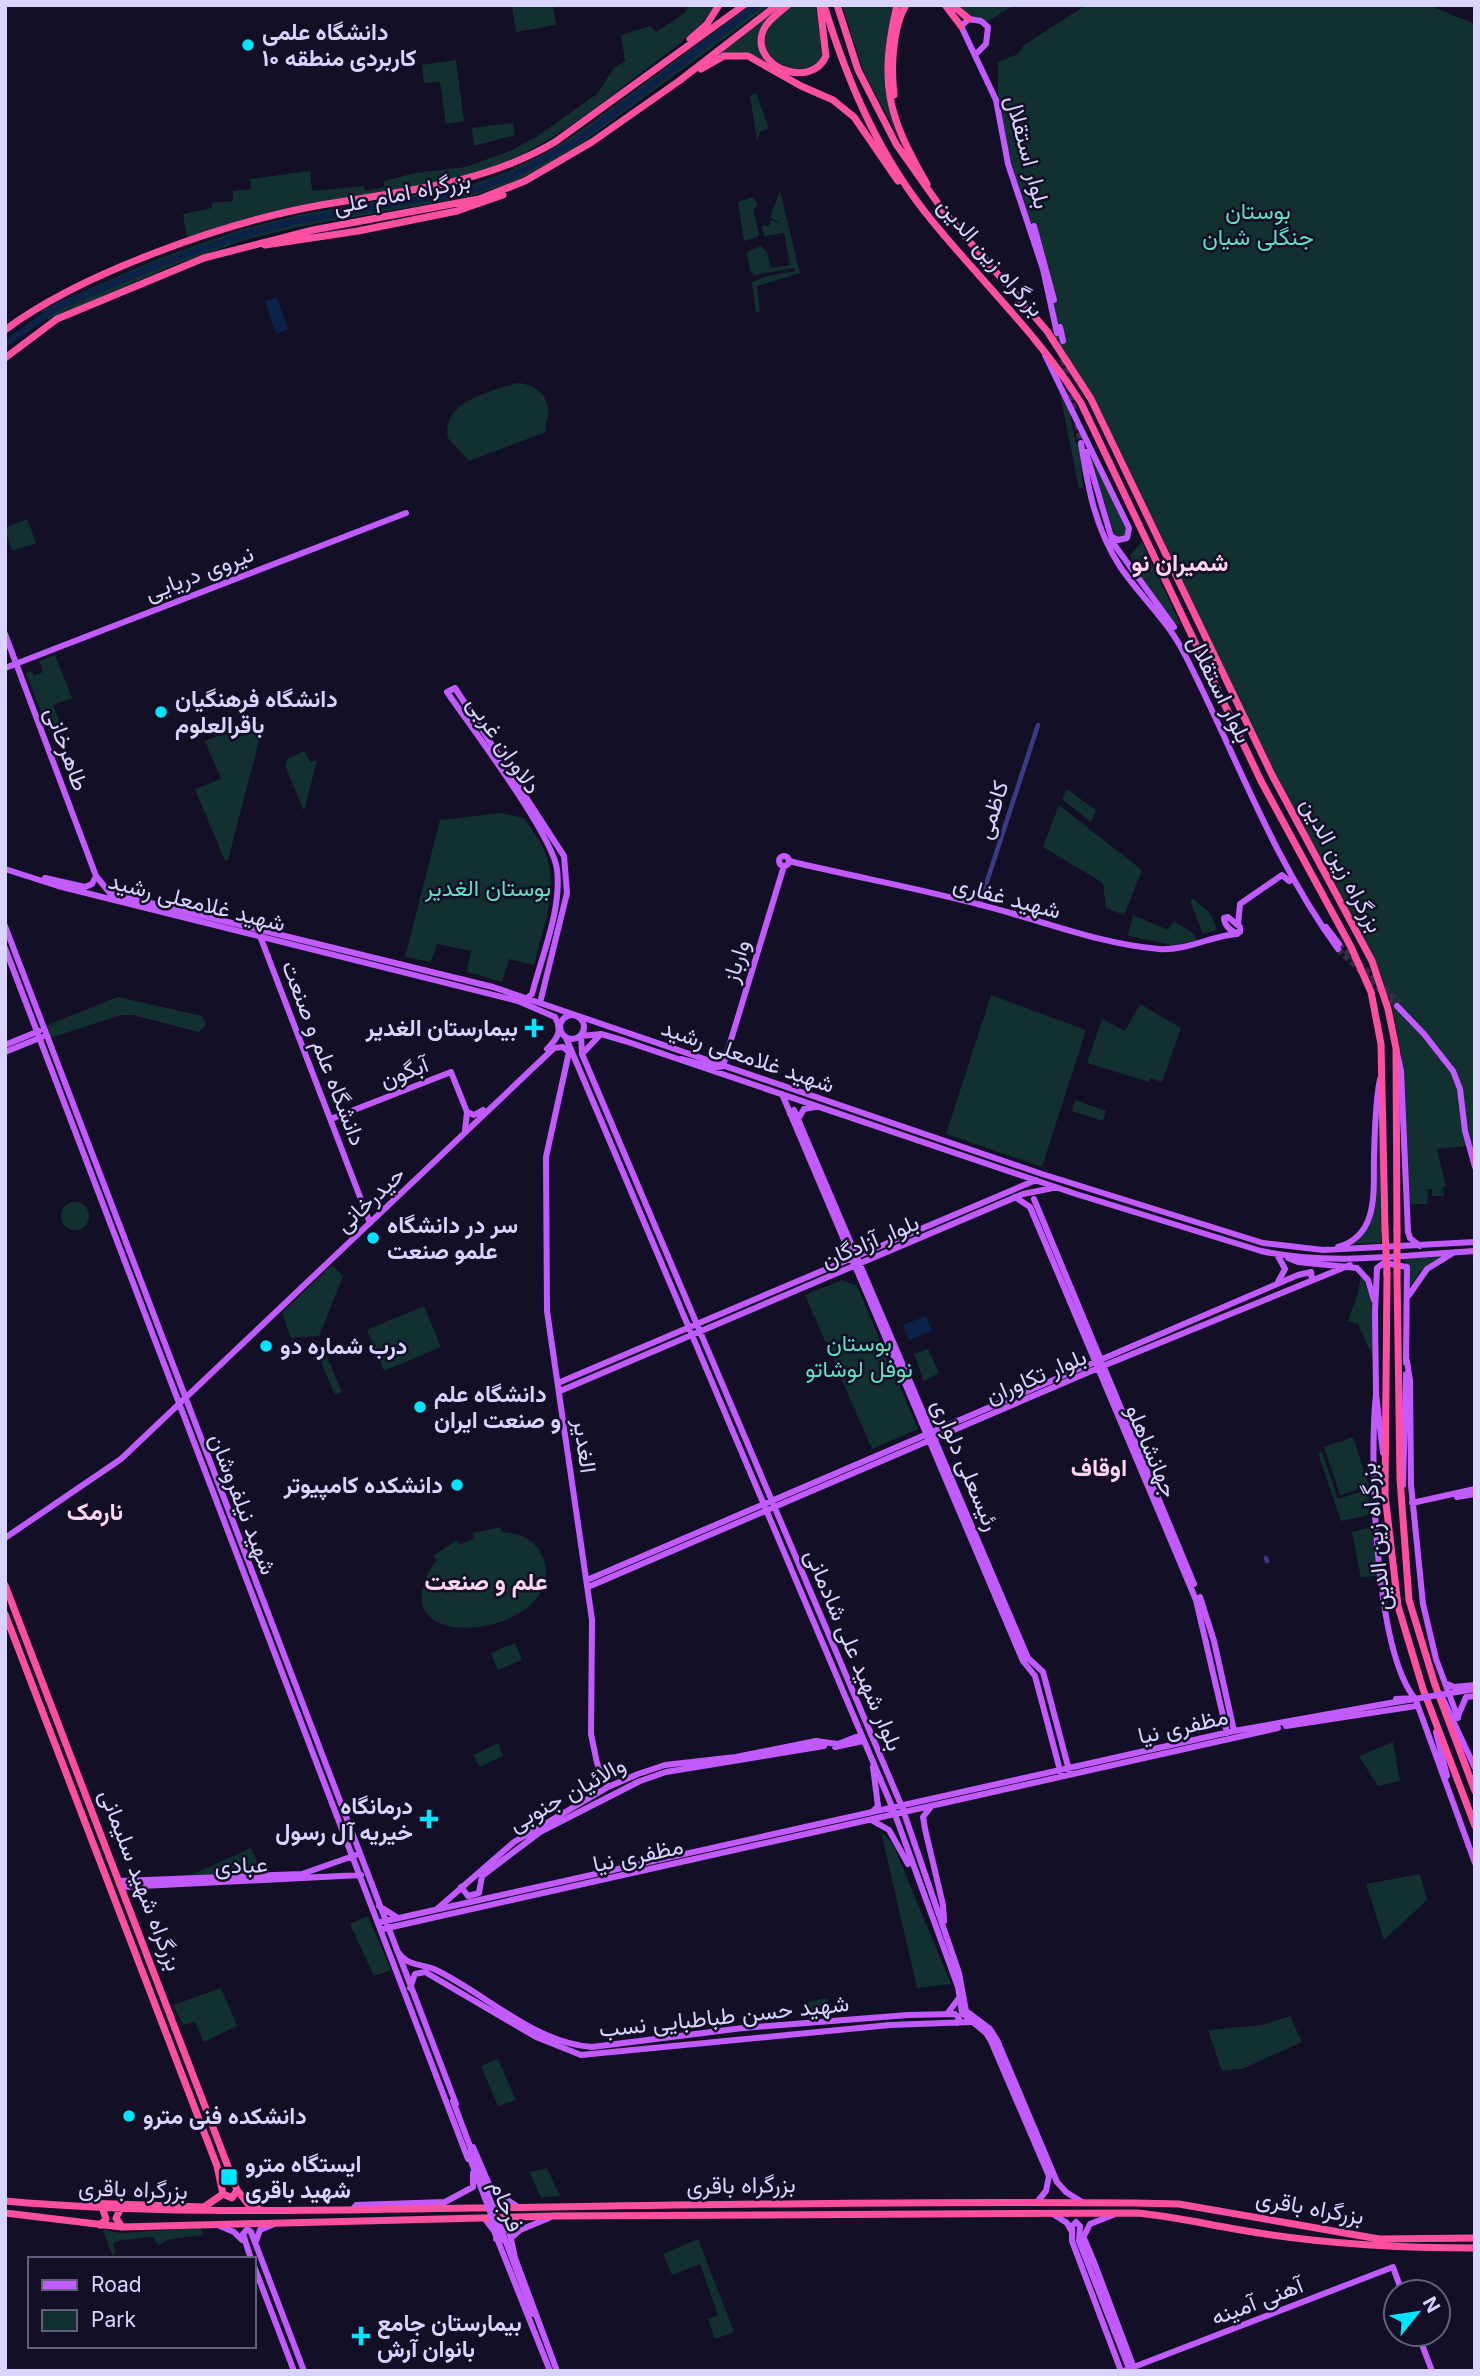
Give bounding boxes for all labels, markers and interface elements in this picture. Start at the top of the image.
place label: دانشگاه علمی کاربردی منطقه ۱۰ [262,18,417,73]
marker: دانشگاه علمی کاربردی منطقه ۱۰ [240,37,256,53]
street label: بلوار استقلال [998,92,1057,212]
street label: بزرگراه امام علی [331,166,473,221]
street label: بزرگراه زین الدین [931,192,1050,323]
park label: بوستان جنگلی شیان [1202,197,1314,251]
street label: نیروی دریایی [141,539,258,608]
district label: شمیران نو [1132,548,1228,578]
street label: بلوار استقلال [1181,631,1258,748]
place label: دانشگاه فرهنگیان باقرالعلوم [175,685,338,740]
street label: دلاوران غربی [460,691,547,800]
street label: طاهرخانی [38,703,95,795]
marker: دانشگاه فرهنگیان باقرالعلوم [153,704,169,720]
street label: کاظمی [969,777,1015,843]
street label: بزرگراه زین الدین [1294,793,1389,938]
street label: شهید غلامعلی رشید [105,866,288,938]
street label: شهید غفاری [950,869,1064,926]
park label: بوستان الغدیر [424,874,551,903]
street label: وارباز [716,936,757,987]
street label: دانشگاه علم و صنعت [275,957,372,1150]
street label: شهید غلامعلی رشید [657,1013,838,1100]
place label: بیمارستان الغدیر [365,1014,518,1043]
marker: بیمارستان الغدیر [524,1018,544,1038]
street label: آبگون [376,1049,434,1095]
street label: حیدرخانی [329,1160,411,1239]
street label: بلوار آزادگان [817,1208,924,1275]
place label: سر در دانشگاه علمو صنعت [387,1211,518,1266]
marker: سر در دانشگاه علمو صنعت [365,1230,381,1246]
park label: بوستان نوفل لوشاتو [805,1329,913,1384]
place label: درب شماره دو [280,1332,407,1361]
marker: درب شماره دو [258,1338,274,1354]
street label: بلوار تکاوران [981,1342,1091,1411]
place label: دانشگاه علم و صنعت ایران [434,1380,561,1435]
street label: رئیسعلی دلواری [925,1395,1006,1535]
marker: دانشگاه علم و صنعت ایران [412,1399,428,1415]
street label: جهانشاهلو [1119,1400,1184,1502]
street label: الغدیر [566,1416,603,1475]
street label: شهید نیلفروشان [202,1430,283,1579]
district label: اوقاف [1071,1453,1127,1483]
street label: بزرگراه زین الدین [1353,1461,1398,1612]
place label: دانشکده کامپیوتر [283,1471,443,1501]
marker: دانشکده کامپیوتر [449,1477,465,1493]
district label: نارمک [67,1497,123,1527]
street label: بلوار شهید علی شادمانی [798,1545,909,1755]
district label: علم و صنعت [424,1567,548,1598]
street label: مظفری نیا [1135,1702,1231,1751]
street label: والائیان جنوبی [504,1750,631,1838]
street label: بزرگراه شهید سلیمانی [93,1785,189,1975]
place label: درمانگاه خیریه آل رسول [275,1792,413,1847]
marker: درمانگاه خیریه آل رسول [419,1809,439,1829]
street label: مظفری نیا [590,1832,686,1879]
street label: عبادی [214,1850,268,1880]
street label: شهید حسن طباطبایی نسب [597,1989,851,2044]
place label: دانشکده فنی مترو [143,2102,307,2131]
marker: دانشکده فنی مترو [121,2108,137,2124]
place label: ایستگاه مترو شهید باقری [245,2150,361,2205]
marker: ایستگاه مترو شهید باقری [219,2167,239,2187]
street label: بزرگراه باقری [686,2170,796,2201]
street label: بزرگراه باقری [78,2173,188,2206]
street label: فرجام [484,2176,530,2236]
street label: بزرگراه باقری [1253,2184,1366,2231]
legend [28,2257,256,2348]
street label: آهنی آمینه [1207,2270,1308,2331]
text: Road [91,2272,142,2297]
north arrow [1382,2278,1452,2348]
text: N [1418,2293,1445,2317]
text: Park [91,2307,136,2332]
place label: بیمارستان جامع بانوان آرش [377,2309,522,2364]
marker: بیمارستان جامع بانوان آرش [351,2326,371,2346]

